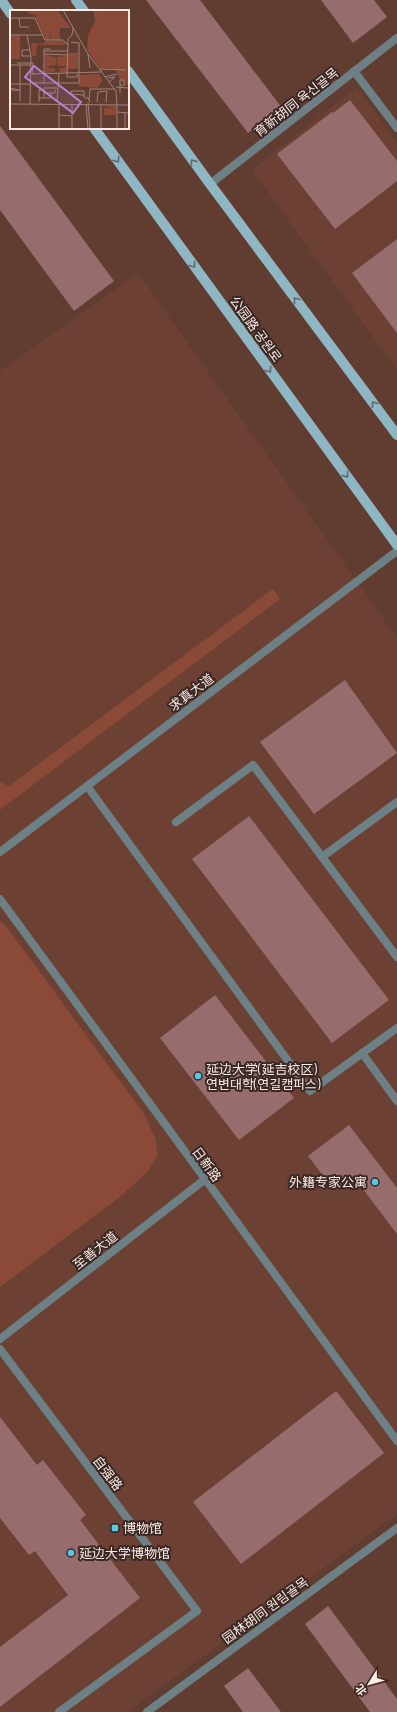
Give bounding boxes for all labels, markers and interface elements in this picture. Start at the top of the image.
inset map [10,10,129,129]
street label: 育新胡同 육신골목 [251,64,341,140]
one-way arrow [112,155,119,162]
one-way arrow [190,159,198,166]
one-way arrow [188,260,195,267]
street label: 公园路 공원로 [227,293,285,365]
one-way arrow [293,297,301,304]
one-way arrow [264,366,272,373]
one-way arrow [371,401,378,408]
one-way arrow [341,471,349,478]
street label: 求真大道 [165,670,217,714]
place label: 延边大学(延吉校区) 연변대학(연길캠퍼스) [206,1061,321,1092]
marker: 延边大学(延吉校区) 연변대학(연길캠퍼스) [193,1071,203,1081]
street label: 日新路 [189,1144,225,1184]
place label: 外籍专家公寓 [289,1174,367,1190]
marker: 外籍专家公寓 [370,1177,380,1187]
street label: 至善大道 [70,1228,120,1272]
street label: 自强路 [90,1453,126,1493]
place label: 博物馆 [123,1520,162,1536]
marker: 博物馆 [110,1523,120,1533]
place label: 延边大学博物馆 [79,1545,170,1561]
marker: 延边大学博物馆 [66,1548,76,1558]
street label: 园林胡同 원림골목 [219,1573,311,1647]
north arrow [349,1664,389,1704]
text: 北 [352,1682,369,1699]

